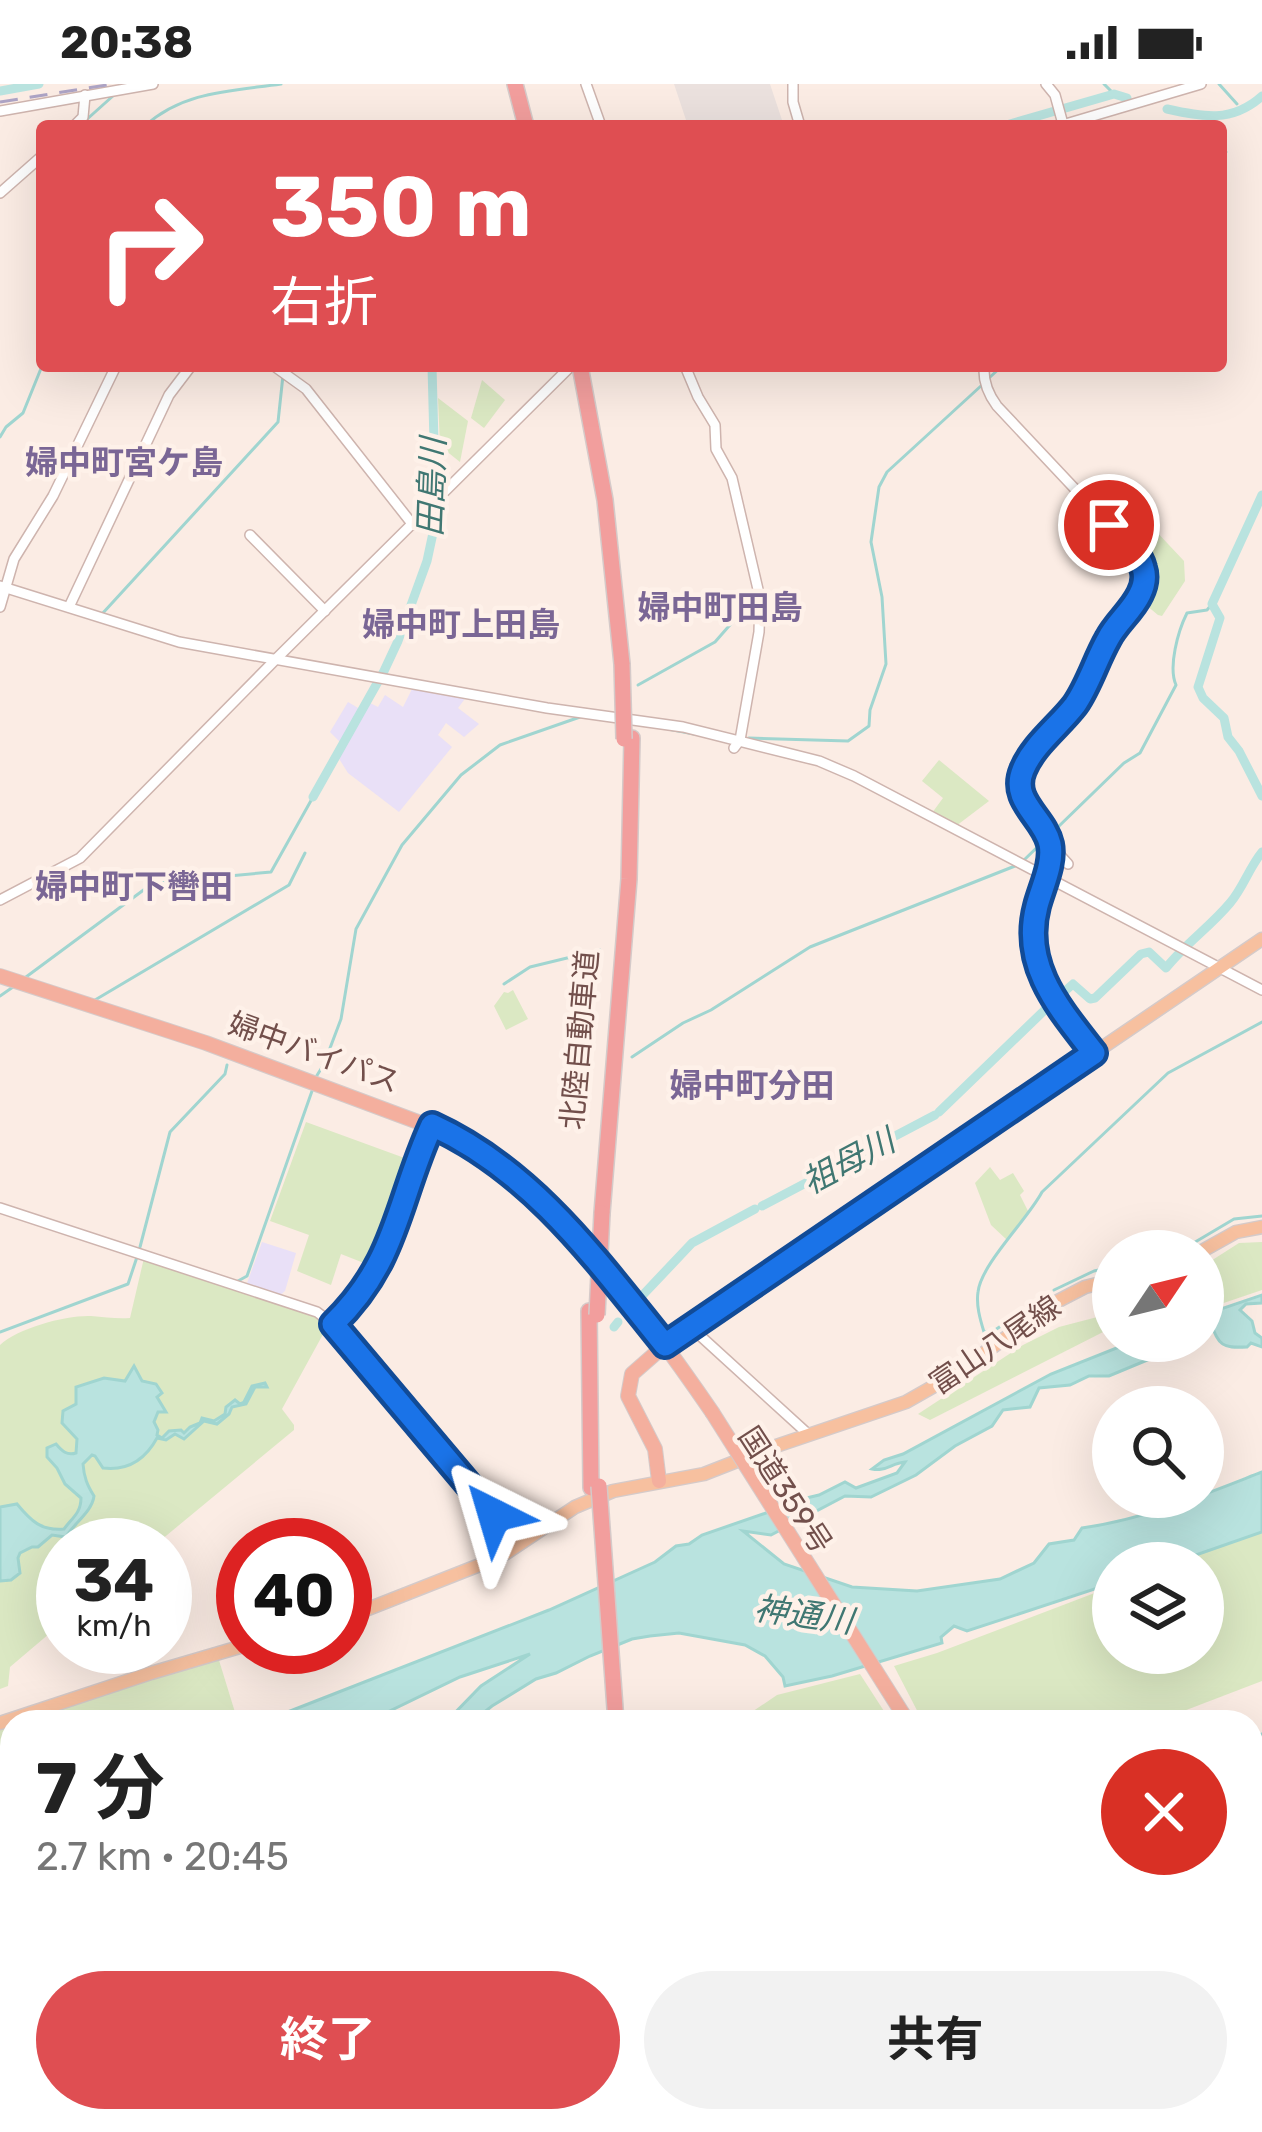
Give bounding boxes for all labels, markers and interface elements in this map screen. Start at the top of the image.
text: 20:38 [60,16,193,69]
text: 350 m [270,157,532,257]
icon: right [72,168,228,324]
text: 右折 [270,271,378,335]
water label: 田島川 [410,434,453,537]
district label: 婦中町宮ケ島 [25,443,223,482]
pin [1058,474,1160,576]
icon: arrive [1076,492,1142,558]
district label: 婦中町田島 [638,588,803,627]
district label: 婦中町上田島 [362,605,560,644]
district label: 婦中町下轡田 [35,867,233,906]
street label: 北陸自動車道 [554,949,606,1131]
street label: 婦中バイパス [224,1005,404,1101]
district label: 婦中町分田 [670,1066,835,1105]
water label: 祖母川 [795,1120,904,1202]
north arrow [1092,1230,1224,1362]
map controls [1092,1230,1224,1674]
street label: 富山八尾線 [923,1288,1067,1402]
button: search [1092,1386,1224,1518]
street label: 国道359号 [731,1420,839,1560]
position arrow [431,1452,557,1578]
speed limit sign: 40 [216,1518,372,1674]
button: layers [1092,1542,1224,1674]
text: 34 [74,1545,154,1616]
water label: 神通川 [752,1588,859,1641]
text: km/h [77,1608,151,1644]
text: 7 分 [36,1746,165,1831]
button: close [1101,1749,1227,1875]
text: 2.7 km · 20:45 [36,1834,289,1880]
button: 終了 [36,1971,620,2109]
button: 共有 [644,1971,1227,2109]

